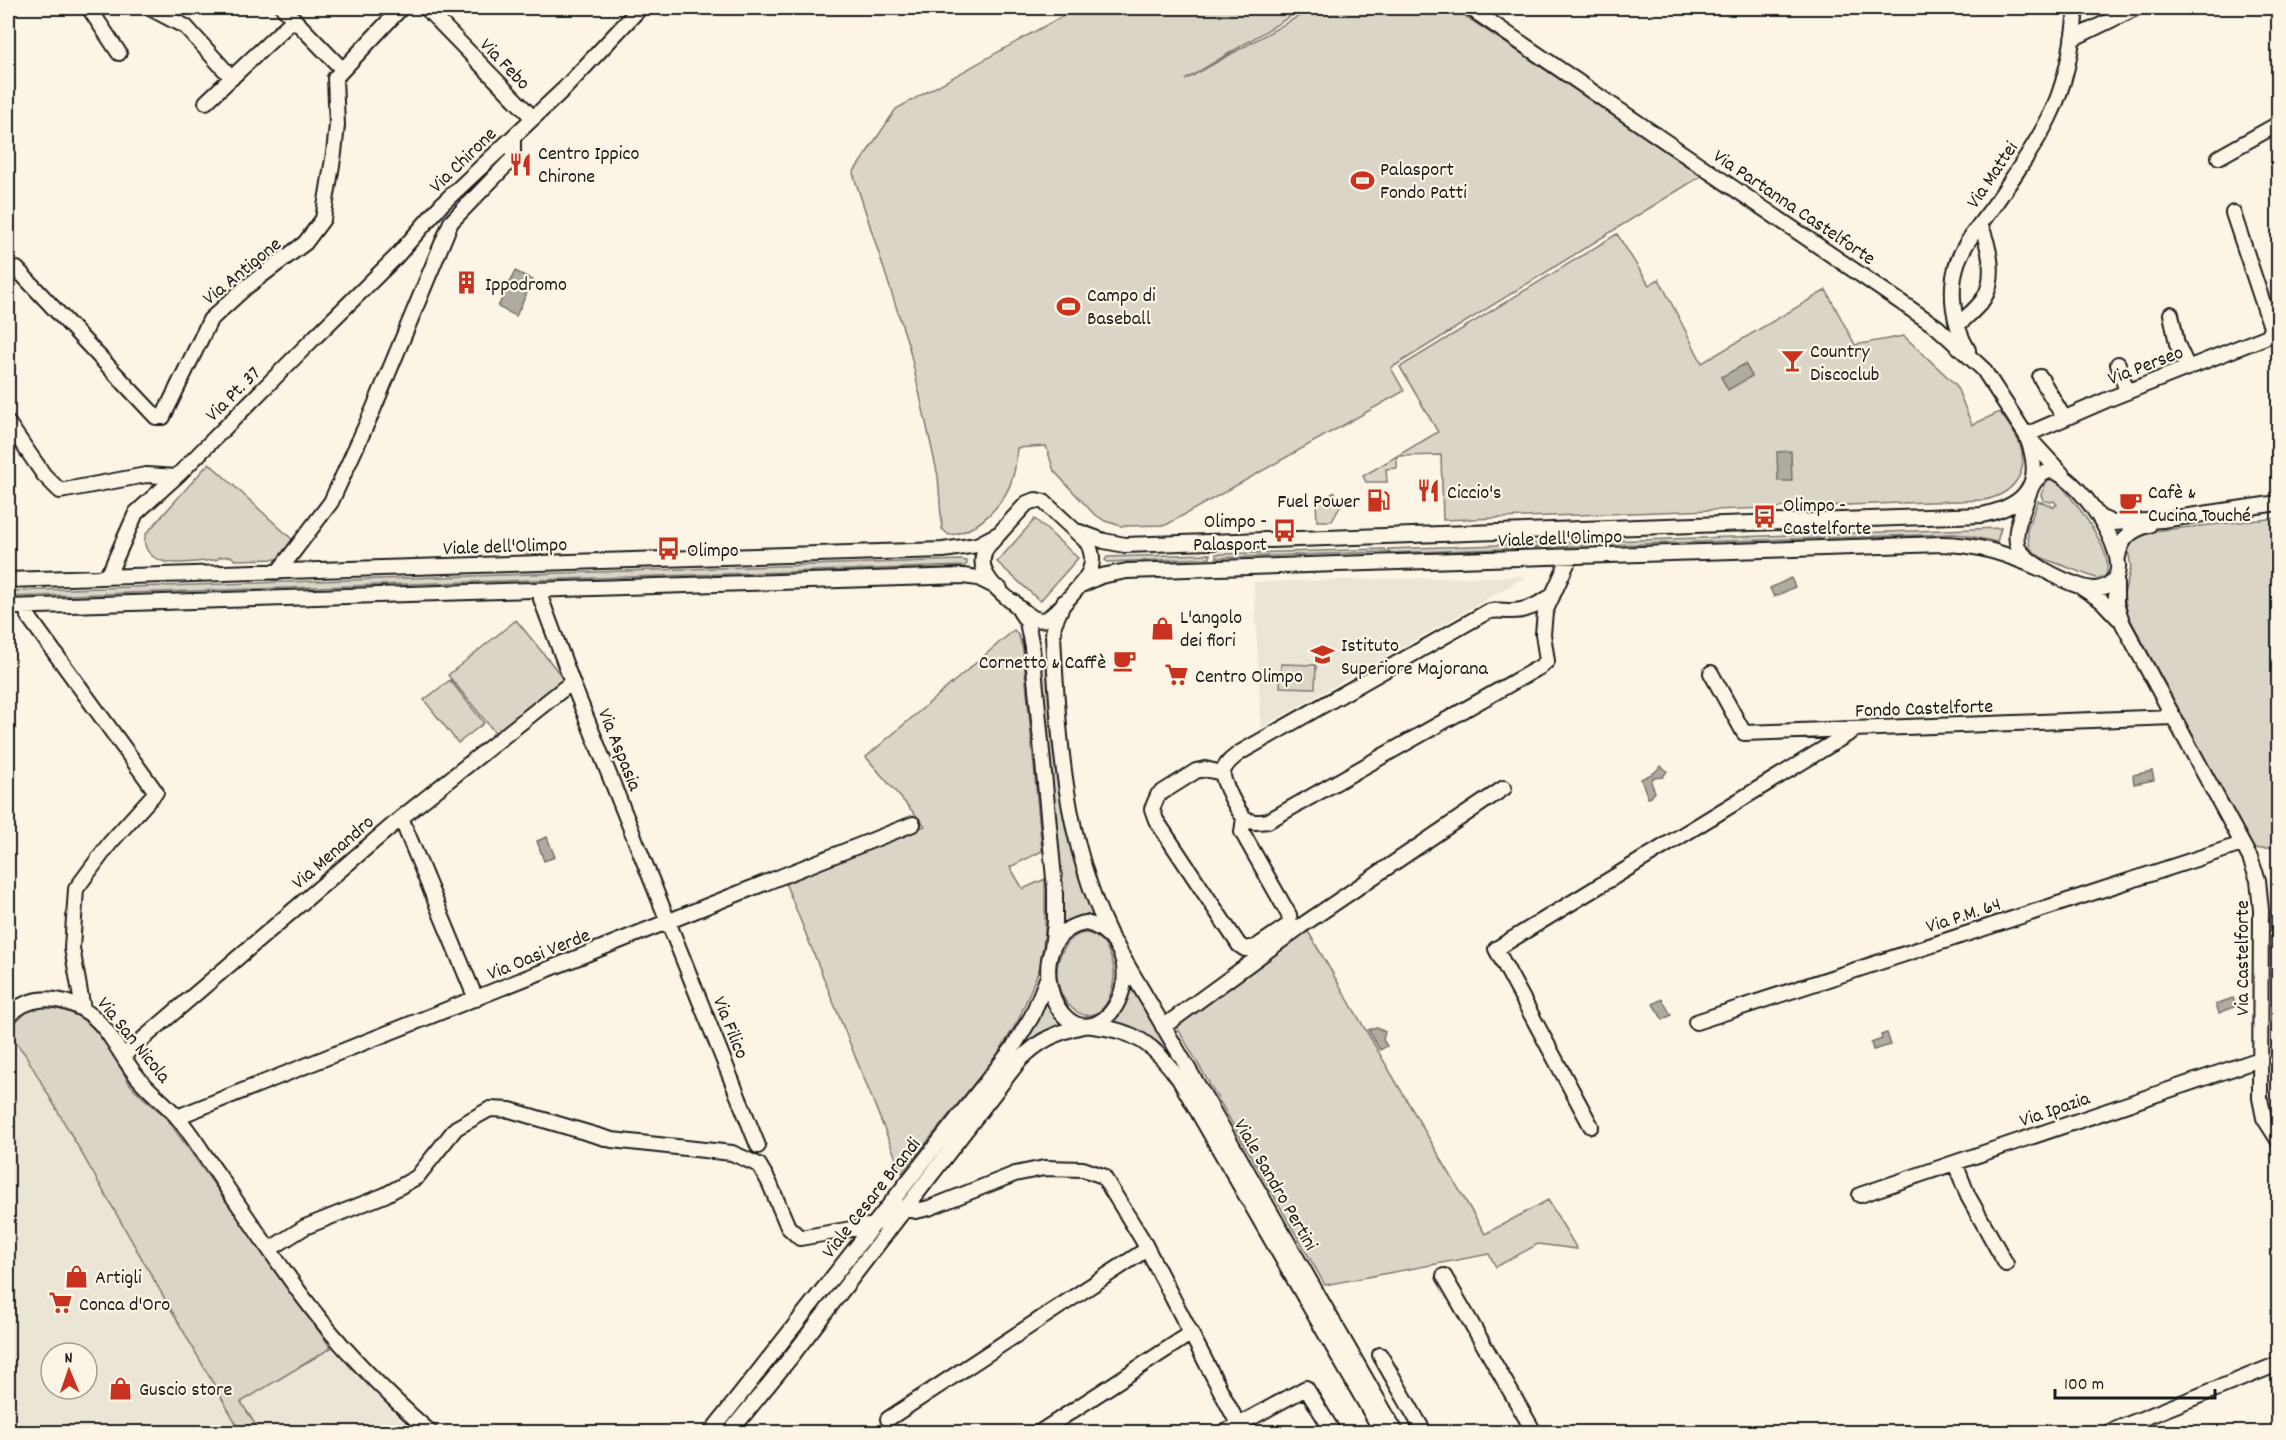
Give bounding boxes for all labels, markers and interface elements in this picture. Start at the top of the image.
street label: Via Febo [472,33,536,97]
street label: Via Chirone [424,122,504,201]
street label: Via Mattei [1961,136,2026,215]
place label: Centro Ippico Chirone [538,141,640,192]
street label: Via Partanna Castelforte [1707,144,1880,273]
restaurant icon: Centro Ippico Chirone [507,151,533,177]
place label: Palasport Fondo Patti [1380,157,1467,208]
sports icon: Palasport Fondo Patti [1349,167,1375,193]
street label: Via Antigone [197,232,288,313]
building icon: Ippodromo [454,270,480,296]
place label: Ippodromo [485,272,567,300]
place label: Campo di Baseball [1087,283,1156,334]
sports icon: Campo di Baseball [1056,293,1082,319]
place label: Country Discoclub [1810,339,1879,390]
street label: Via Perseo [2104,340,2188,394]
bar icon: Country Discoclub [1779,348,1805,374]
street label: Via Pt. 37 [200,361,268,429]
restaurant icon: Ciccio's [1416,478,1442,504]
place label: Ciccio's [1447,480,1502,508]
place label: Cafè & Cucina Touché [2148,480,2251,531]
fuel station icon: Fuel Power [1365,487,1391,513]
place label: Fuel Power [1277,489,1361,517]
cafe icon: Cafè & Cucina Touché [2117,490,2143,516]
place label: Olimpo - Castelforte [1783,493,1871,544]
bus stop icon: Olimpo - Castelforte [1752,503,1778,529]
place label: Olimpo - Palasport [1193,509,1267,560]
bus stop icon: Olimpo - Palasport [1272,518,1298,544]
street label: Viale dell'Olimpo [1498,524,1623,556]
street label: Viale dell'Olimpo [443,532,568,564]
bus stop icon: Olimpo [656,536,682,562]
place label: Olimpo [687,538,739,566]
place label: L'angolo dei fiori [1180,605,1242,656]
shop icon: L'angolo dei fiori [1149,615,1175,641]
place label: Istituto Superiore Majorana [1341,633,1489,684]
school or university icon: Istituto Superiore Majorana [1310,642,1336,668]
cafe icon: Cornetto & Caffè [1111,648,1137,674]
place label: Cornetto & Caffè [979,650,1106,678]
supermarket icon: Centro Olimpo [1164,662,1190,688]
place label: Centro Olimpo [1195,664,1303,692]
street label: Fondo Castelforte [1855,694,1994,726]
street label: Via Aspasia [589,705,648,796]
street label: Via Menandro [287,809,381,897]
street label: Via P.M. 64 [1923,892,2005,942]
street label: Via Castelforte [2230,900,2258,1016]
street label: Via Oasi Verde [483,922,595,989]
street label: Via San Nicola [89,992,177,1091]
street label: Via Filico [704,993,754,1064]
street label: Via Ipazia [2016,1086,2094,1136]
street label: Viale Sandro Pertini [1225,1115,1324,1257]
street label: Viale Cesare Brandi [816,1132,929,1265]
shop icon: Artigli [64,1263,90,1289]
place label: Artigli [95,1265,142,1293]
supermarket icon: Conca d'Oro [48,1290,74,1316]
place label: Conca d'Oro [79,1292,170,1320]
north arrow [39,1341,99,1401]
text: N [64,1347,73,1370]
scale bar [2055,1362,2216,1400]
text: 100 m [2064,1373,2104,1398]
shop icon: Guscio store [108,1375,134,1401]
place label: Guscio store [139,1377,232,1405]

